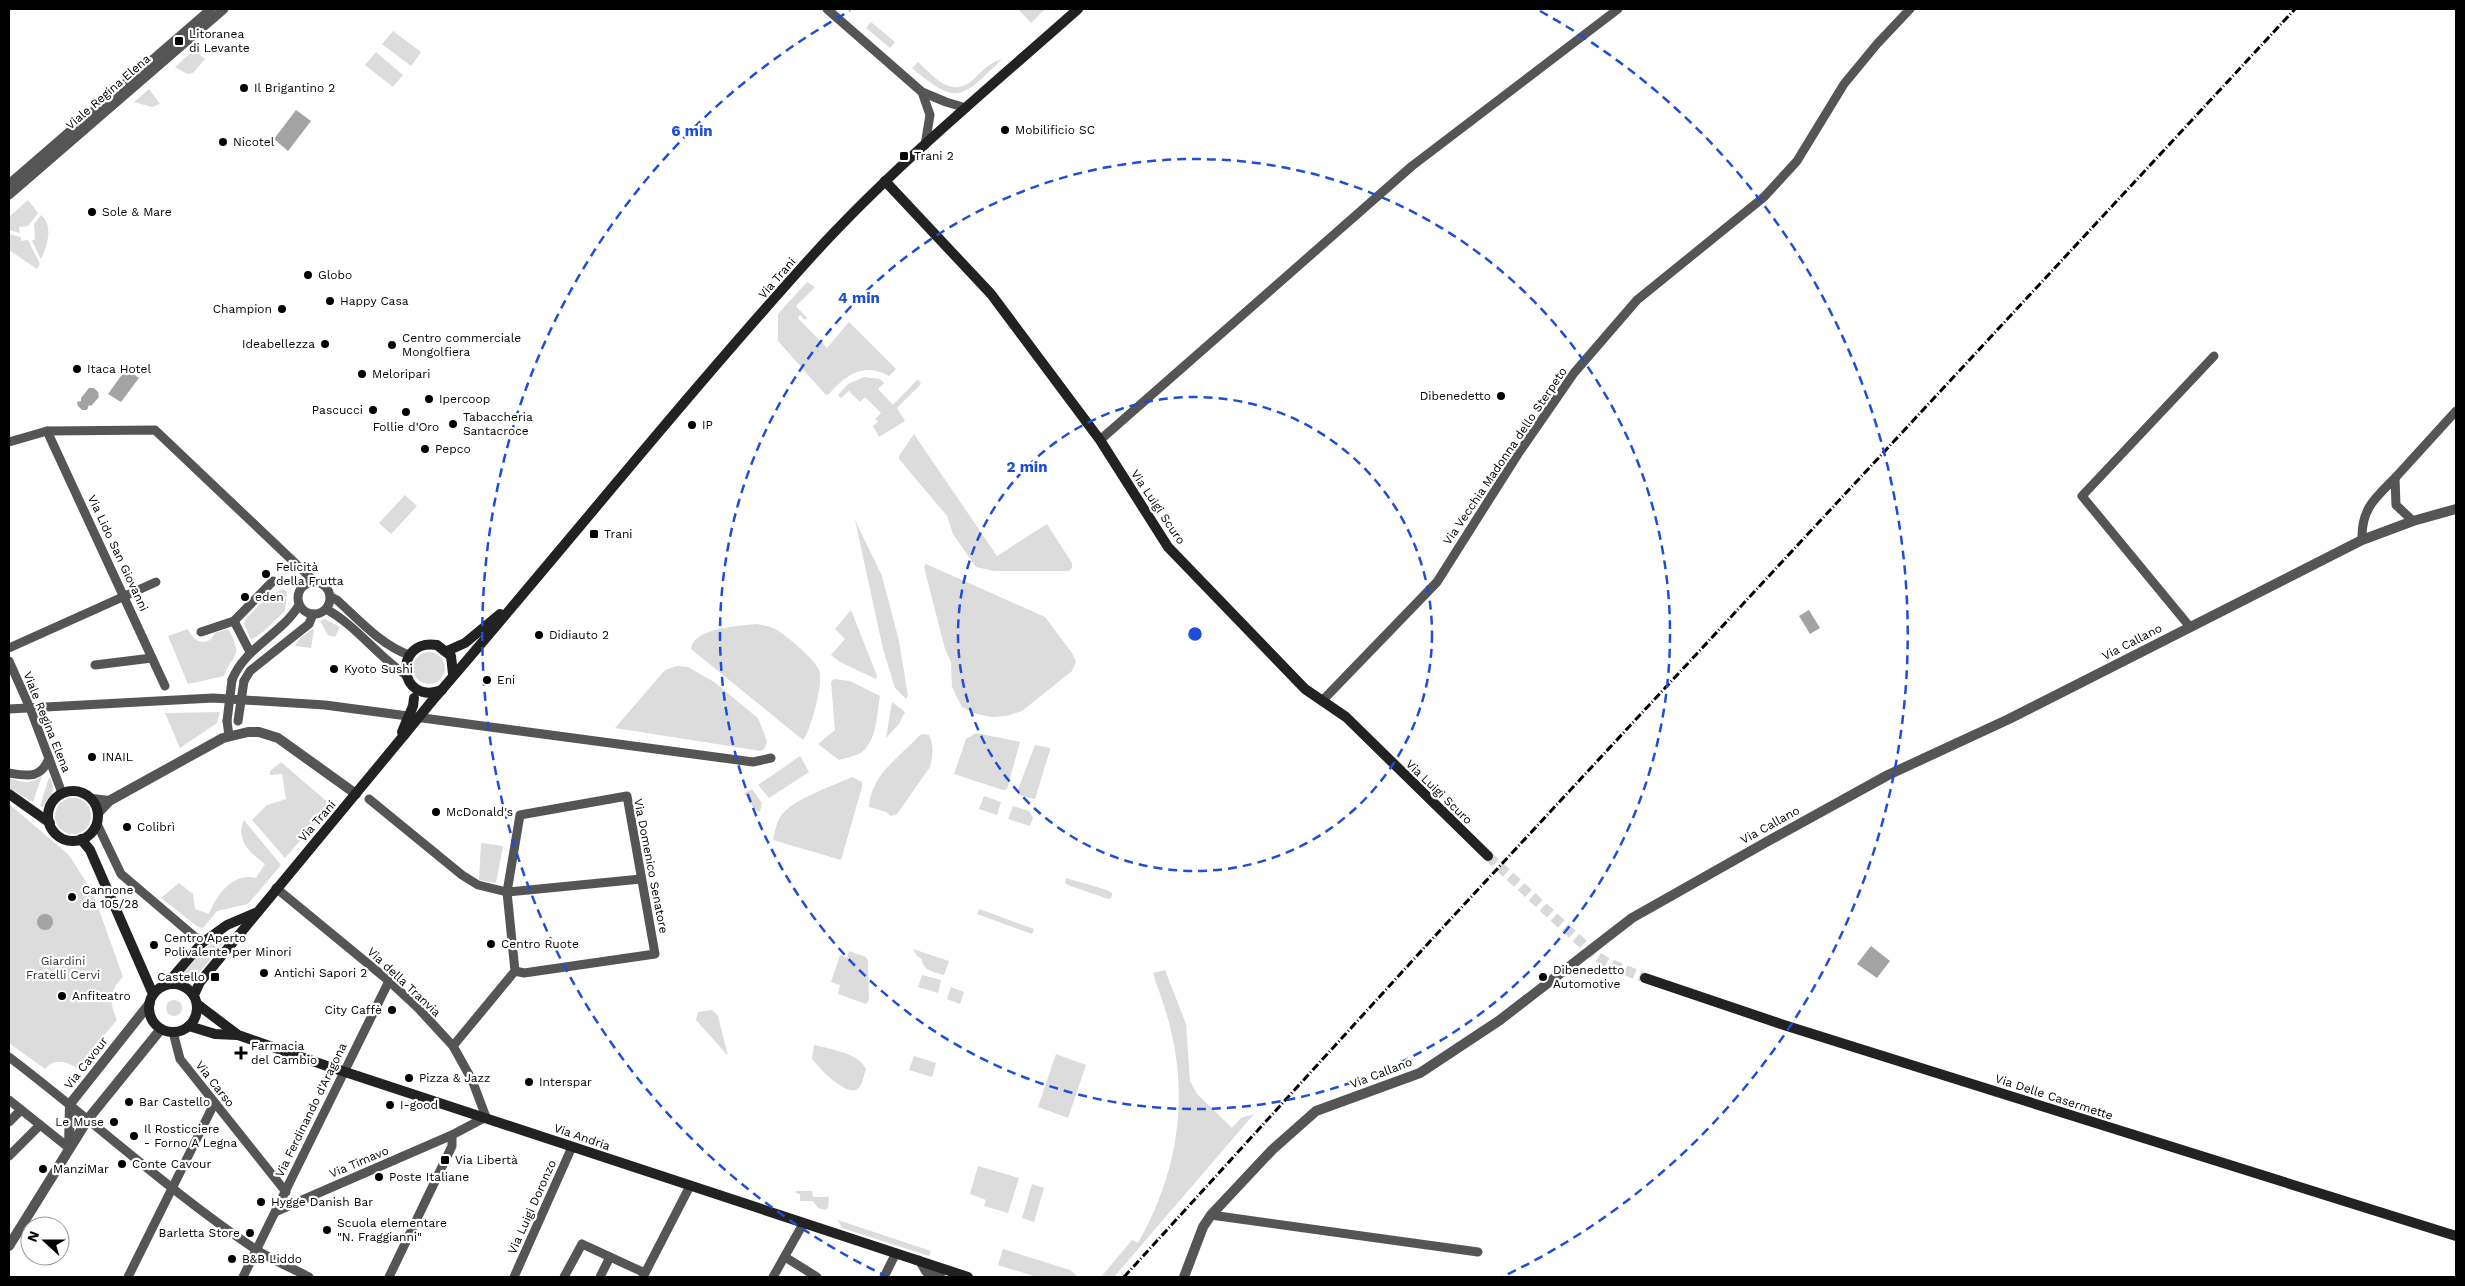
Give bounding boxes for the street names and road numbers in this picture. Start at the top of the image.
street label: Viale Regina Elena [63,51,153,132]
street label: Via Trani [755,255,799,301]
street label: Via Vecchia Madonna dello Sterpeto [1440,365,1570,547]
street label: Via Luigi Scuro [1128,467,1188,547]
street label: Via Lido San Giovanni [85,493,151,613]
street label: Via Callano [2100,621,2164,663]
street label: Viale Regina Elena [20,670,74,775]
street label: Via Luigi Scuro [1403,757,1475,827]
street label: Via Domenico Senatore [631,797,671,935]
street label: Via Trani [295,798,339,844]
street label: Via Callano [1738,803,1802,847]
street label: Via della Tranvia [364,944,444,1020]
street label: Via Cavour [61,1034,111,1092]
street label: Via Ferdinando d'Aragona [272,1041,350,1179]
street label: Via Callano [1348,1055,1414,1091]
street label: Via Carso [193,1058,237,1110]
street label: Via Delle Casermette [1993,1071,2115,1123]
street label: Via Andria [552,1121,612,1153]
street label: Via Timavo [327,1143,391,1181]
street label: Via Luigi Doronzo [505,1158,559,1256]

